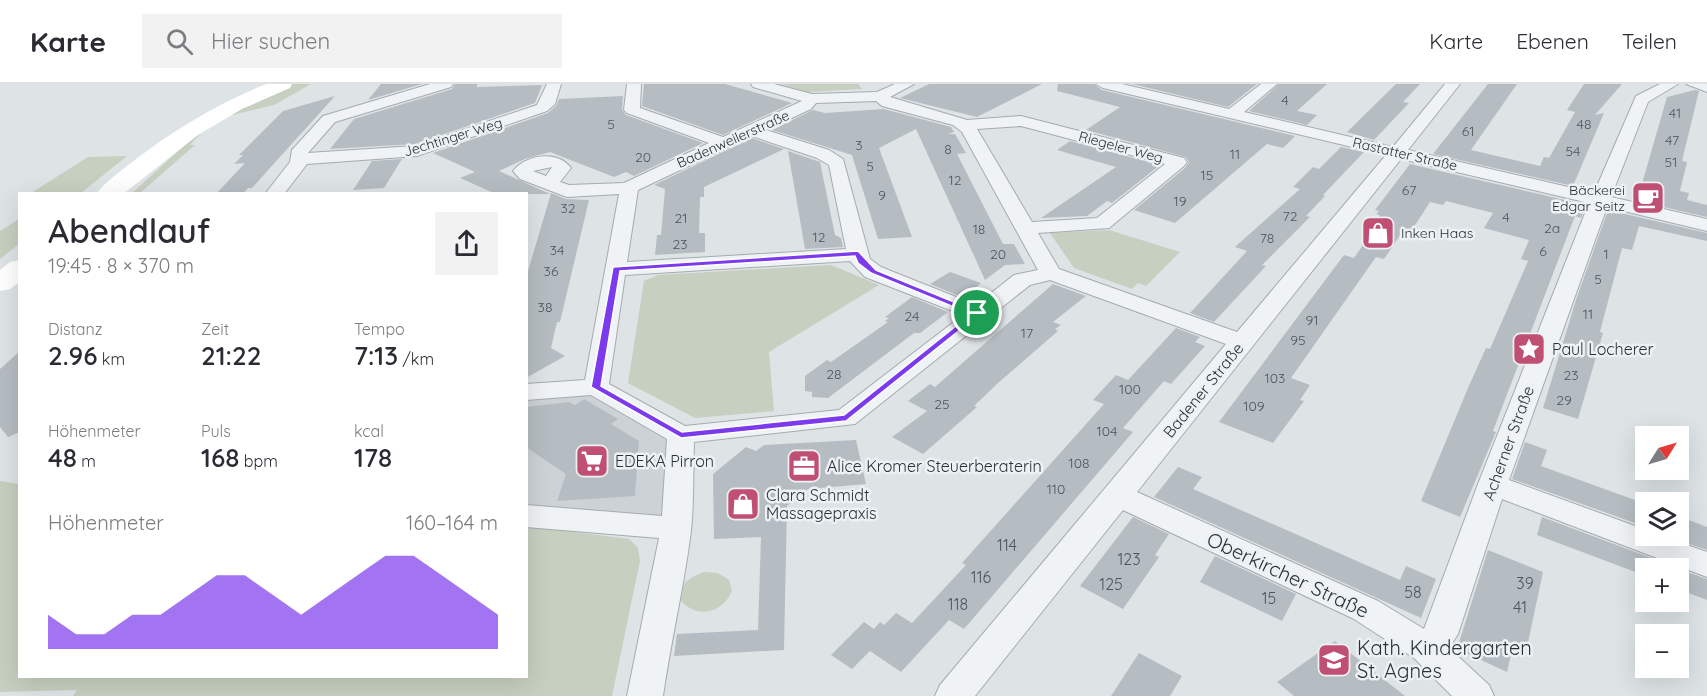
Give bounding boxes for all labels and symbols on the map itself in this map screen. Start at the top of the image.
house number: 4 [1281,91,1289,109]
house number: 41 [1669,104,1681,122]
street label: Badenweilerstraße [674,106,792,172]
street label: Jechtinger Weg [401,113,505,161]
house number: 5 [607,115,615,133]
house number: 48 [1577,115,1591,133]
house number: 61 [1462,122,1474,140]
street label: Riegeler Weg [1077,127,1165,167]
house number: 47 [1665,131,1679,149]
street label: Rastatter Straße [1351,133,1459,175]
house number: 3 [855,136,863,154]
house number: 8 [944,140,952,158]
house number: 54 [1565,142,1581,160]
house number: 11 [1230,145,1240,163]
house number: 20 [635,148,651,166]
house number: 51 [1665,153,1677,171]
house number: 5 [866,157,874,175]
house number: 15 [1201,166,1213,184]
house number: 12 [949,171,962,189]
cafe icon: Bäckerei Edgar Seitz [1630,180,1666,216]
house number: 67 [1402,181,1416,199]
place label: Bäckerei Edgar Seitz [1552,181,1625,215]
house number: 9 [878,186,886,204]
house number: 19 [1174,192,1187,210]
house number: 32 [560,199,576,217]
house number: 72 [1283,207,1298,225]
house number: 4 [1502,208,1510,226]
house number: 21 [675,209,687,227]
shop icon: Inken Haas [1360,215,1396,251]
house number: 2a [1544,219,1560,237]
house number: 18 [973,220,985,238]
place label: Inken Haas [1401,224,1473,242]
house number: 12 [813,228,826,246]
house number: 78 [1260,229,1274,247]
house number: 23 [672,235,688,253]
house number: 34 [550,241,564,259]
house number: 6 [1539,242,1547,260]
house number: 20 [990,245,1006,263]
house number: 1 [1603,245,1609,263]
house number: 36 [544,262,559,280]
house number: 5 [1594,270,1602,288]
pin [951,287,1002,338]
house number: 38 [538,298,552,316]
house number: 11 [1583,305,1593,323]
house number: 24 [905,307,919,325]
house number: 91 [1305,311,1319,329]
house number: 17 [1021,324,1033,342]
house number: 95 [1290,331,1306,349]
place icon: Paul Locherer [1511,331,1547,367]
street label: Badener Straße [1159,338,1247,442]
place label: Paul Locherer [1552,339,1654,359]
house number: 28 [826,365,842,383]
house number: 23 [1563,366,1579,384]
house number: 103 [1265,369,1285,387]
house number: 100 [1119,380,1141,398]
street label: Acherner Straße [1478,383,1538,503]
house number: 29 [1556,391,1572,409]
house number: 25 [934,395,950,413]
house number: 109 [1243,397,1265,415]
house number: 104 [1097,422,1117,440]
north arrow [1635,426,1689,480]
supermarket icon: EDEKA Pirron [574,443,610,479]
office icon: Alice Kromer Steuerberaterin [786,448,822,484]
place label: EDEKA Pirron [615,451,714,471]
house number: 108 [1068,454,1090,472]
place label: Alice Kromer Steuerberaterin [827,456,1042,476]
house number: 110 [1047,480,1065,498]
place label: Clara Schmidt Massagepraxis [766,485,877,523]
shop icon: Clara Schmidt Massagepraxis [725,486,761,522]
street label: Oberkircher Straße [1203,526,1373,623]
house number: 114 [997,535,1017,555]
house number: 123 [1117,549,1141,569]
house number: 116 [971,567,992,587]
house number: 39 [1516,573,1534,593]
house number: 125 [1099,574,1123,594]
house number: 58 [1404,582,1422,602]
house number: 15 [1262,588,1276,608]
house number: 118 [948,594,968,614]
house number: 41 [1513,597,1527,617]
place label: Kath. Kindergarten St. Agnes [1357,635,1532,683]
school or university icon: Kath. Kindergarten St. Agnes [1316,642,1352,678]

